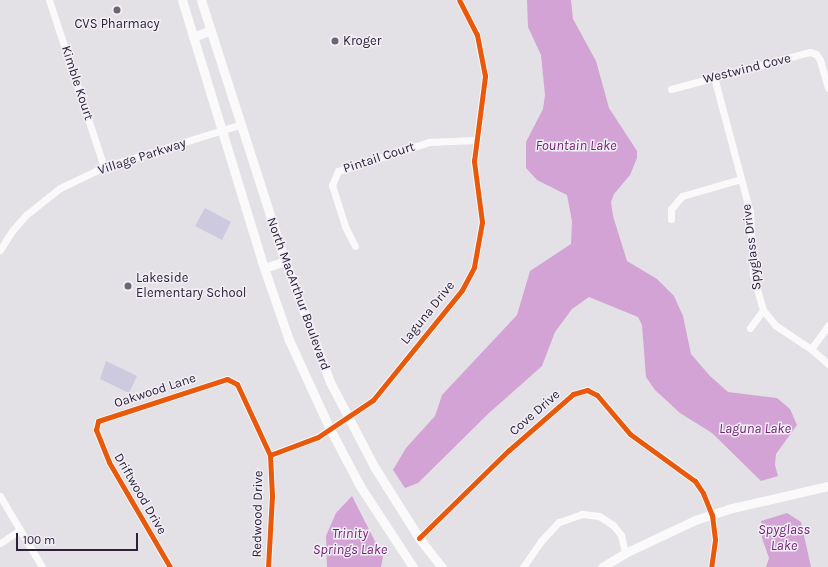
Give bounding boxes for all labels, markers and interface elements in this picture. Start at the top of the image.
marker: CVS Pharmacy [112,5,122,15]
place label: CVS Pharmacy [74,16,160,32]
place label: Kroger [343,33,381,49]
marker: Kroger [330,36,340,46]
street label: Kimble Kourt [58,44,96,122]
street label: Westwind Cove [702,51,792,87]
street label: Village Parkway [96,135,188,179]
water label: Fountain Lake [535,138,617,154]
street label: Pintail Court [341,139,417,177]
street label: Spyglass Drive [739,203,765,291]
street label: North MacArthur Boulevard [263,215,333,373]
place label: Lakeside Elementary School [136,271,246,302]
street label: Laguna Drive [398,278,458,348]
marker: Lakeside Elementary School [123,281,133,291]
street label: Oakwood Lane [112,370,198,412]
street label: Cove Drive [507,387,563,439]
water label: Laguna Lake [719,421,791,437]
street label: Driftwood Drive [110,451,170,537]
street label: Redwood Drive [249,470,267,558]
water label: Spyglass Lake [758,522,810,554]
scale bar [18,525,140,551]
water label: Trinity Springs Lake [313,526,387,558]
text: 100 m [23,533,55,547]

